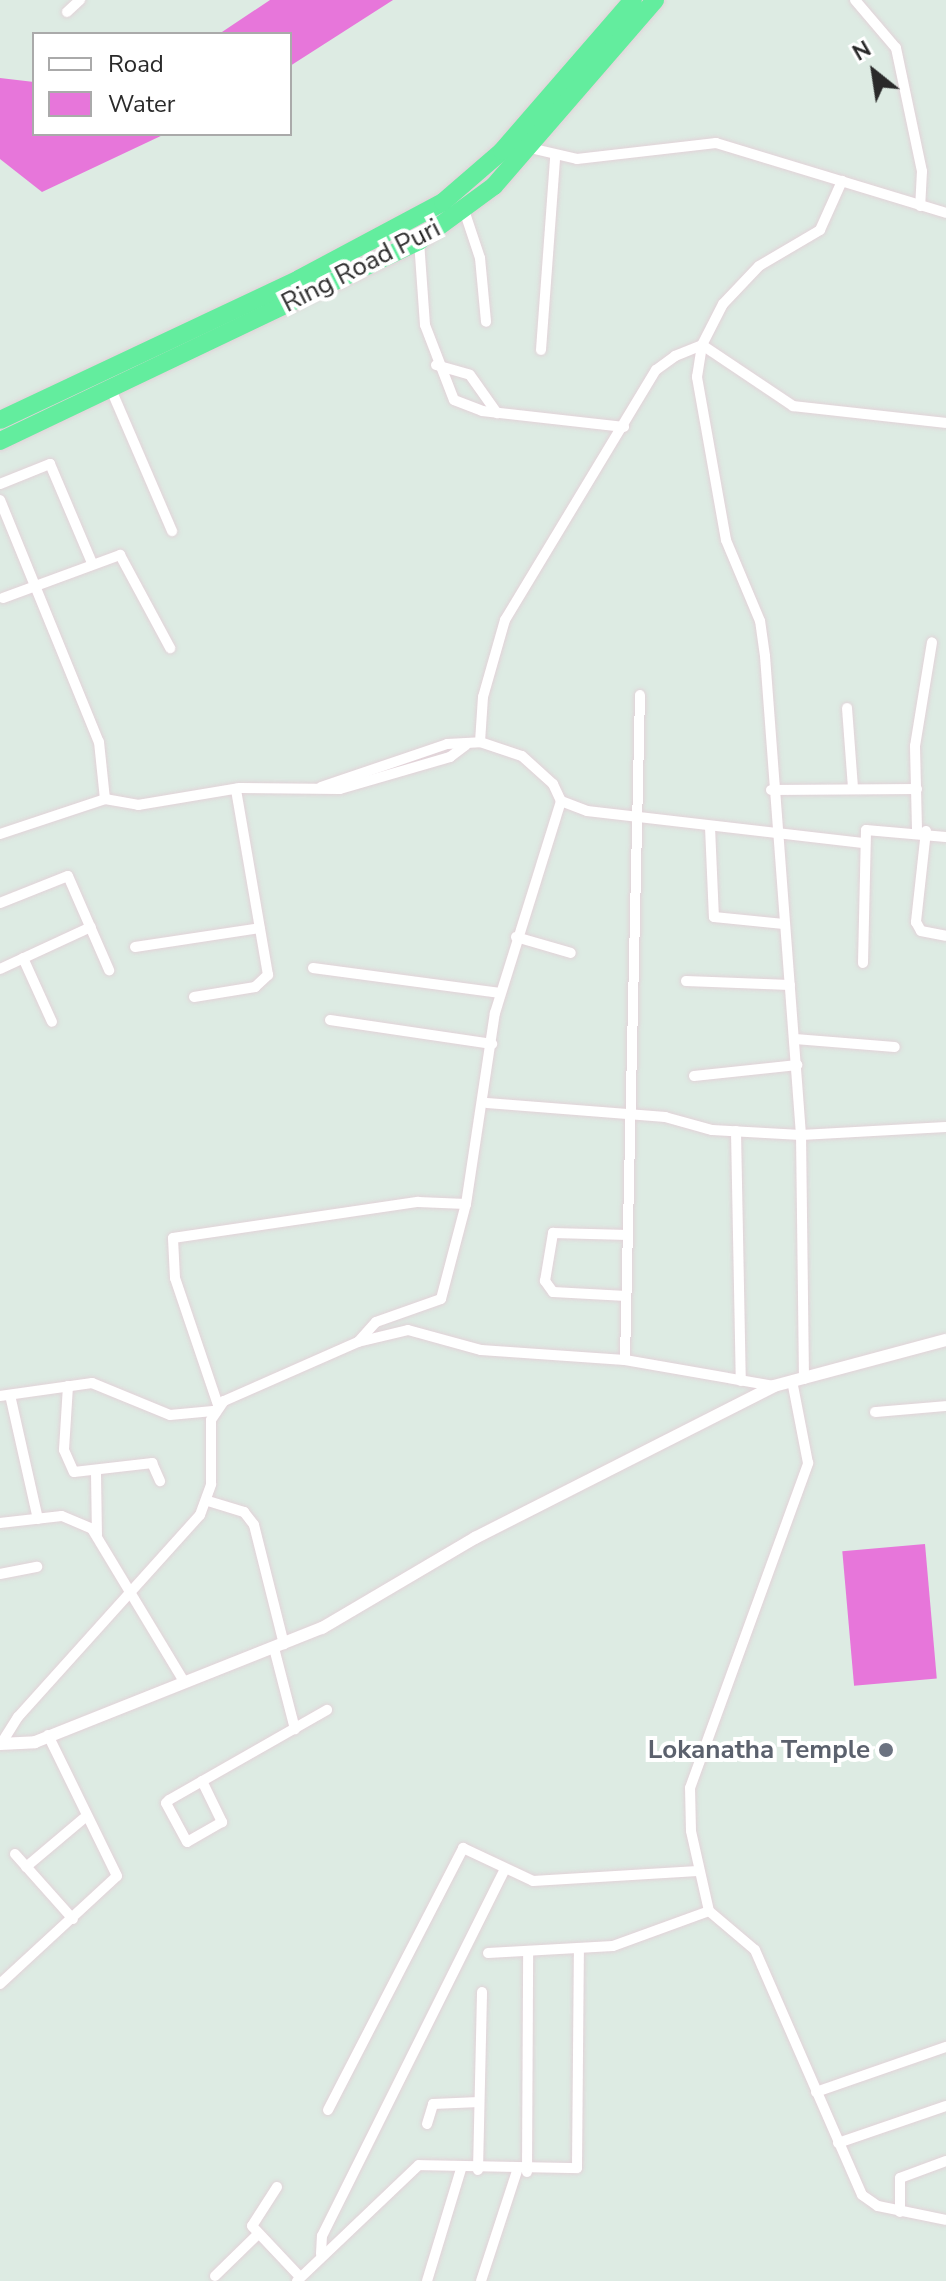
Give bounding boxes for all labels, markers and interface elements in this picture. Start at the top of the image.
legend [32,32,292,136]
north arrow [834,32,914,112]
text: N [847,34,877,68]
text: Road [108,48,164,80]
text: Water [108,88,175,120]
street label: Ring Road Puri [277,213,445,319]
place label: Lokanatha Temple [648,1734,870,1766]
marker: Lokanatha Temple [877,1741,895,1759]

